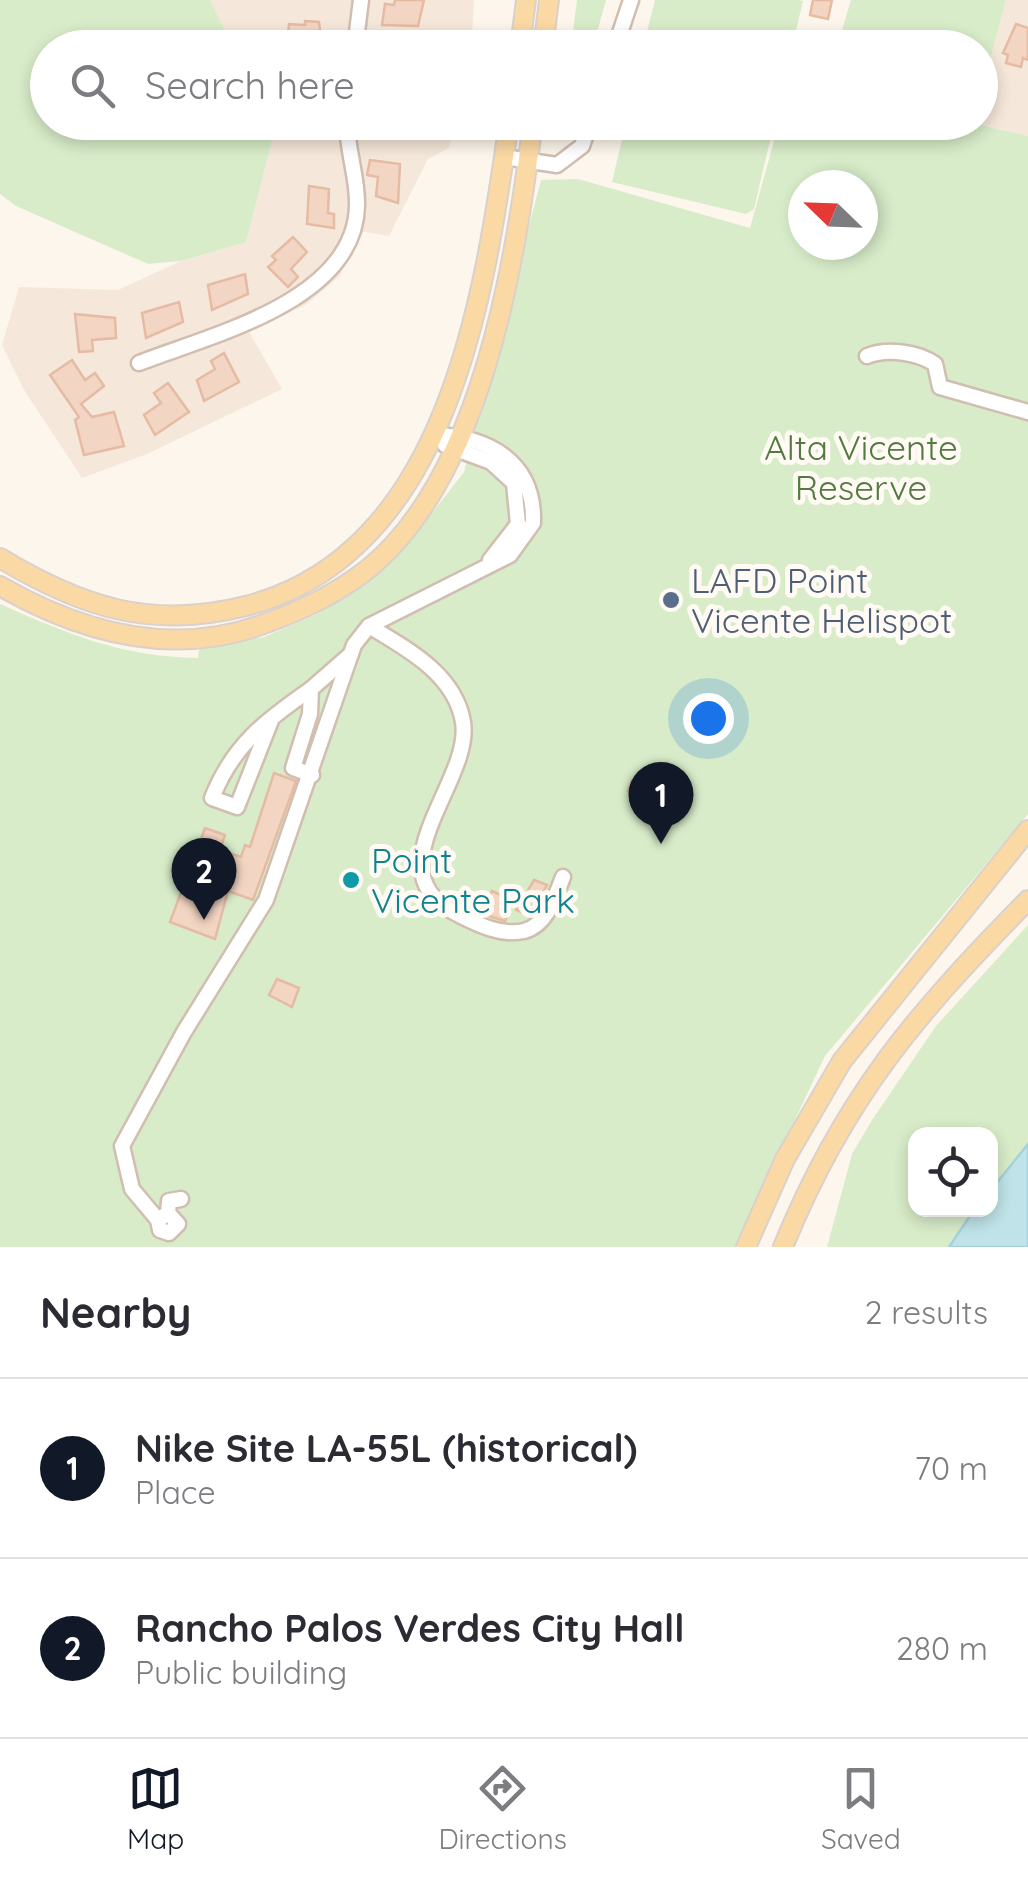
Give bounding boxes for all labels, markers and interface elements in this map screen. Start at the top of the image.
search box [30,30,998,140]
icon: search [65,58,120,113]
text: Search here [145,61,355,109]
north arrow [788,170,878,260]
park label: Alta Vicente Reserve [764,425,958,509]
place label: LAFD Point Vicente Helispot [691,558,952,642]
marker: LAFD Point Vicente Helispot [660,589,682,611]
your location [683,693,734,744]
pin: 1 [628,762,694,844]
pin: 2 [172,838,236,920]
place label: Point Vicente Park [371,838,575,922]
marker: Point Vicente Park [340,869,362,891]
map controls [908,1127,998,1217]
button: locate [908,1127,998,1217]
text: Nearby [40,1286,191,1339]
text: 2 results [865,1292,988,1332]
text: Nike Site LA-55L (historical) [135,1424,637,1472]
text: 1 [66,1448,79,1488]
text: 70 m [915,1448,988,1488]
text: Place [135,1472,215,1512]
text: Rancho Palos Verdes City Hall [135,1604,684,1652]
text: 2 [63,1628,82,1668]
text: 280 m [896,1628,988,1668]
text: Public building [135,1652,347,1692]
tab: Map [127,1761,184,1856]
tab: Directions [438,1761,567,1856]
tab: Saved [821,1761,901,1856]

